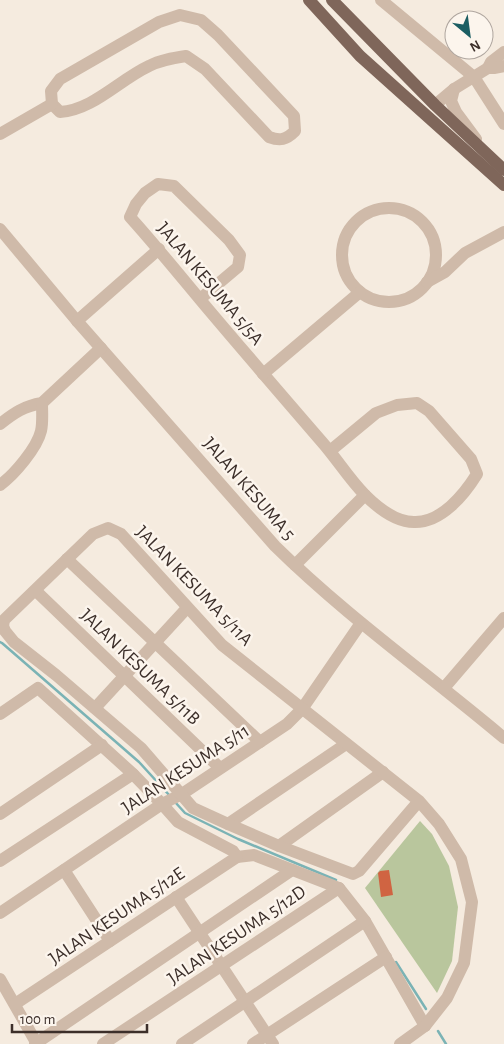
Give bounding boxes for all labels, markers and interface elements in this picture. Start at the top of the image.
north arrow [444,10,494,60]
text: N [467,37,482,54]
street label: JALAN KESUMA 5/5A [153,219,267,349]
street label: JALAN KESUMA 5 [199,434,298,544]
street label: JALAN KESUMA 5/11A [132,522,256,650]
street label: JALAN KESUMA 5/11B [77,605,203,729]
street label: JALAN KESUMA 5/11 [119,721,253,817]
street label: JALAN KESUMA 5/12E [46,864,188,969]
street label: JALAN KESUMA 5/12D [164,882,309,988]
scale bar [12,1002,148,1034]
text: 100 m [20,1012,55,1027]

